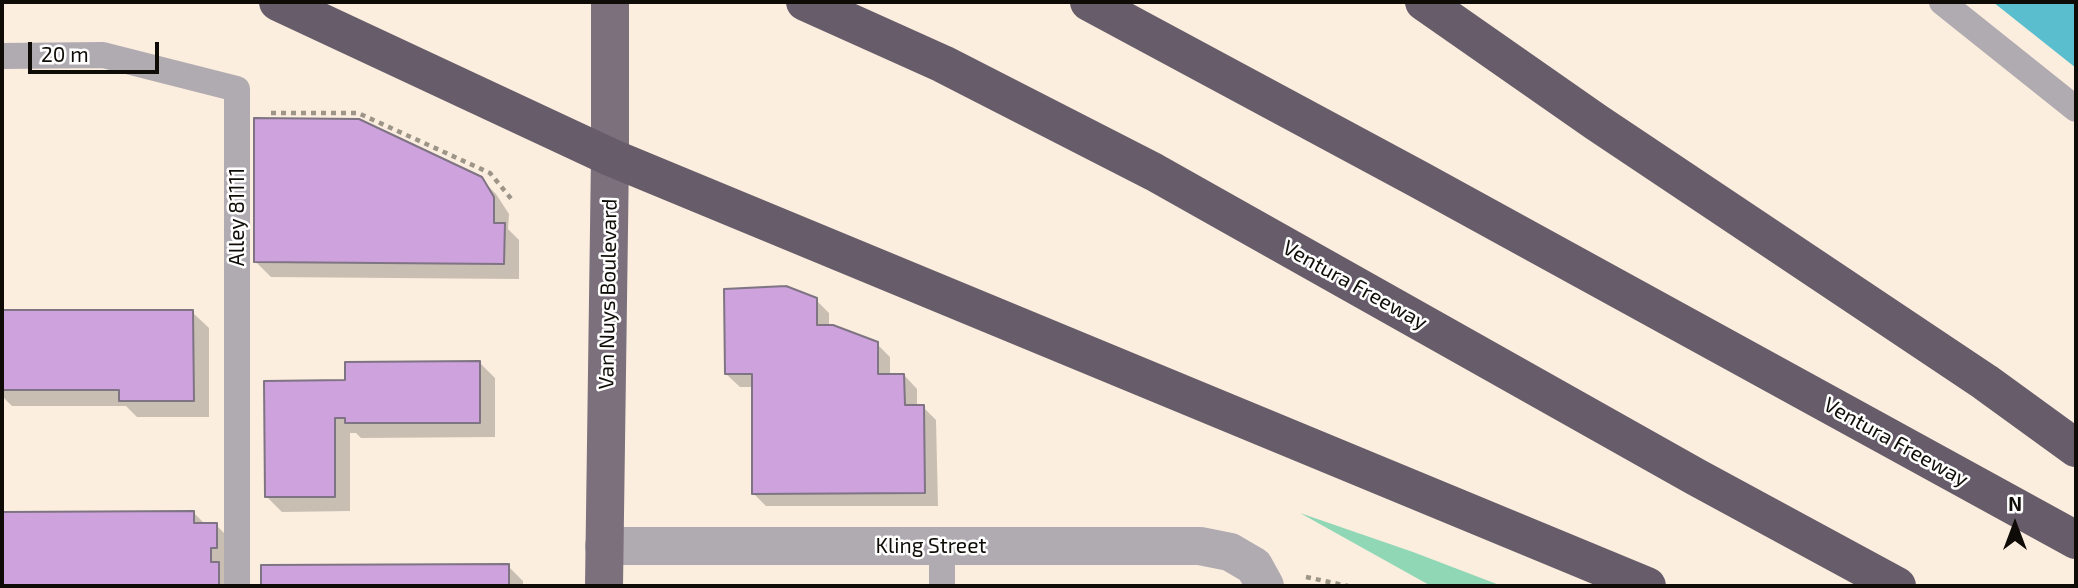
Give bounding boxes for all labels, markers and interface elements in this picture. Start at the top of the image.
scale bar [32,28,163,72]
text: 20 m [41,41,89,66]
street label: Alley 81111 [224,168,250,266]
street label: Van Nuys Boulevard [594,198,622,390]
street label: Ventura Freeway [1278,235,1432,335]
street label: Ventura Freeway [1819,392,1973,492]
north arrow [1980,490,2050,560]
text: N [2008,492,2022,515]
street label: Kling Street [876,533,986,559]

